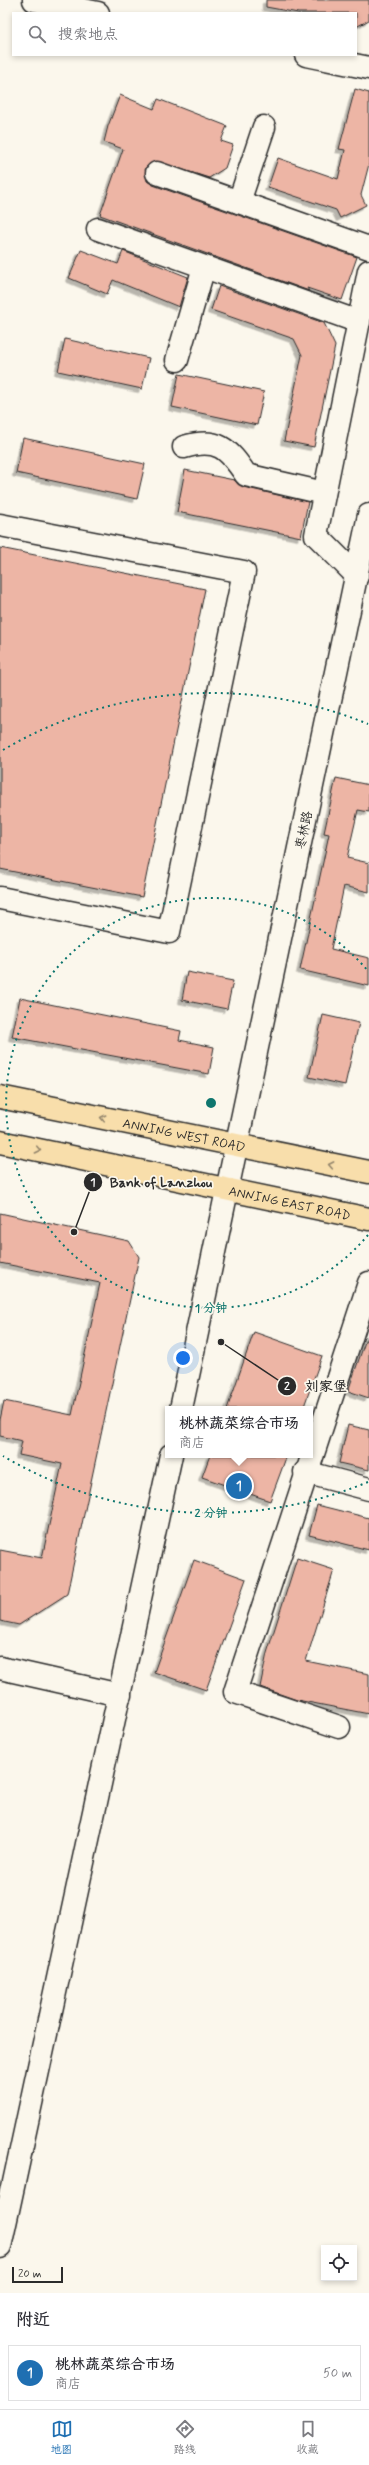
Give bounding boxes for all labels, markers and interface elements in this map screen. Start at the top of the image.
search box [12,12,357,56]
icon: search [26,23,48,45]
text: 搜索地点 [58,25,118,45]
street label: 枣林路 [292,809,317,851]
centre of rings [204,1096,218,1110]
one-way arrow [99,1114,106,1122]
street label: ANNING WEST ROAD [121,1115,247,1157]
one-way arrow [35,1146,41,1154]
one-way arrow [328,1161,334,1169]
callout: Bank of Lanzhou [83,1169,219,1195]
text: Bank of Lanzhou [110,1174,213,1192]
text: 1 [90,1175,96,1191]
street label: ANNING EAST ROAD [227,1183,352,1225]
text: 1 分钟 [195,1301,227,1317]
your location [173,1348,193,1368]
callout: 刘家堡 [277,1373,355,1399]
text: 刘家堡 [305,1378,347,1396]
text: 2 [284,1379,290,1395]
popup [165,1406,313,1458]
text: 桃林蔬菜综合市场 [179,1414,299,1434]
text: 商店 [179,1435,205,1452]
pin: 1 [226,1471,252,1501]
text: 2 分钟 [194,1506,228,1522]
map controls [321,2245,357,2281]
button: locate [321,2245,357,2281]
scale bar [12,2265,63,2284]
text: 20 m [18,2267,41,2281]
text: 附近 [16,2309,50,2331]
text: 桃林蔬菜综合市场 [55,2355,175,2375]
text: 1 [27,2365,33,2382]
text: 50 m [323,2365,352,2382]
text: 商店 [55,2376,81,2393]
tab: 地图 [51,2418,73,2457]
tab: 路线 [174,2418,196,2457]
tab: 收藏 [297,2418,319,2457]

